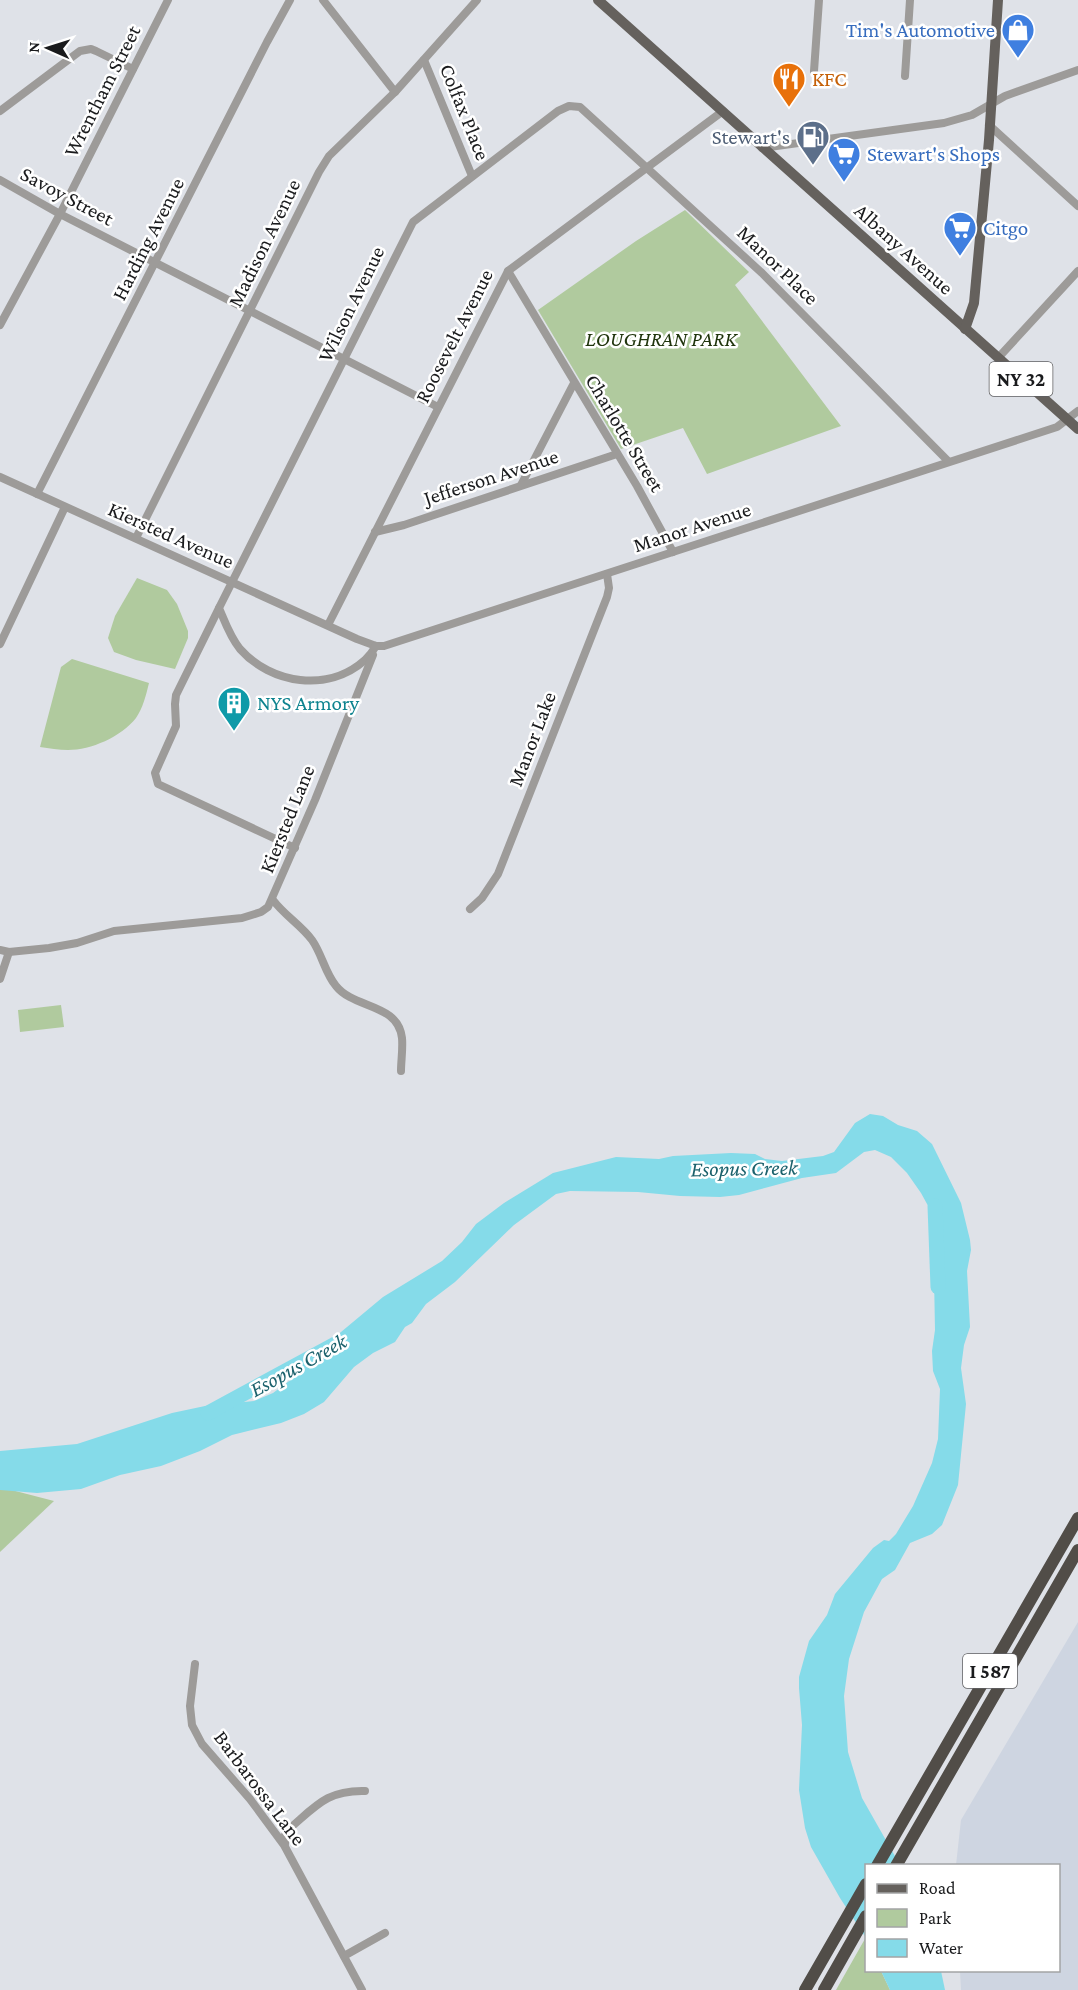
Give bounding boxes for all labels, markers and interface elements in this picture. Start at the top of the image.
shop icon: Tim's Automotive [1000,12,1036,59]
north arrow [18,18,78,78]
place label: Tim's Automotive [846,18,995,42]
street label: Wrentham Street [59,20,146,161]
text: N [25,41,42,53]
street label: Colfax Place [435,60,495,164]
restaurant icon: KFC [771,61,807,108]
place label: KFC [812,67,847,91]
fuel station icon: Stewart's [795,119,831,166]
place label: Stewart's [712,125,790,149]
supermarket icon: Stewart's Shops [826,136,862,183]
place label: Stewart's Shops [867,142,1000,166]
street label: Savoy Street [16,161,119,231]
street label: Harding Avenue [107,174,189,304]
street label: Madison Avenue [223,175,305,311]
street label: Albany Avenue [850,198,958,300]
supermarket icon: Citgo [942,210,978,257]
place label: Citgo [983,216,1028,240]
street label: Manor Place [732,220,824,310]
street label: Wilson Avenue [313,242,389,366]
street label: Roosevelt Avenue [410,265,498,407]
park label: LOUGHRAN PARK [585,327,739,351]
road number: NY 32 [990,362,1052,396]
street label: Charlotte Street [581,370,670,497]
street label: Jefferson Avenue [419,444,561,511]
street label: Kiersted Avenue [104,497,238,573]
street label: Manor Avenue [630,497,754,557]
building icon: NYS Armory [216,685,252,732]
street label: Manor Lake [503,688,561,790]
place label: NYS Armory [257,691,359,715]
street label: Kiersted Lane [255,762,319,876]
water label: Esopus Creek [690,1155,799,1181]
water label: Esopus Creek [245,1327,352,1402]
road number: I 587 [963,1654,1017,1688]
street label: Barbarossa Lane [209,1726,311,1850]
legend [865,1864,1060,1972]
text: Road [919,1878,956,1898]
text: Park [919,1908,951,1928]
text: Water [919,1938,964,1958]

